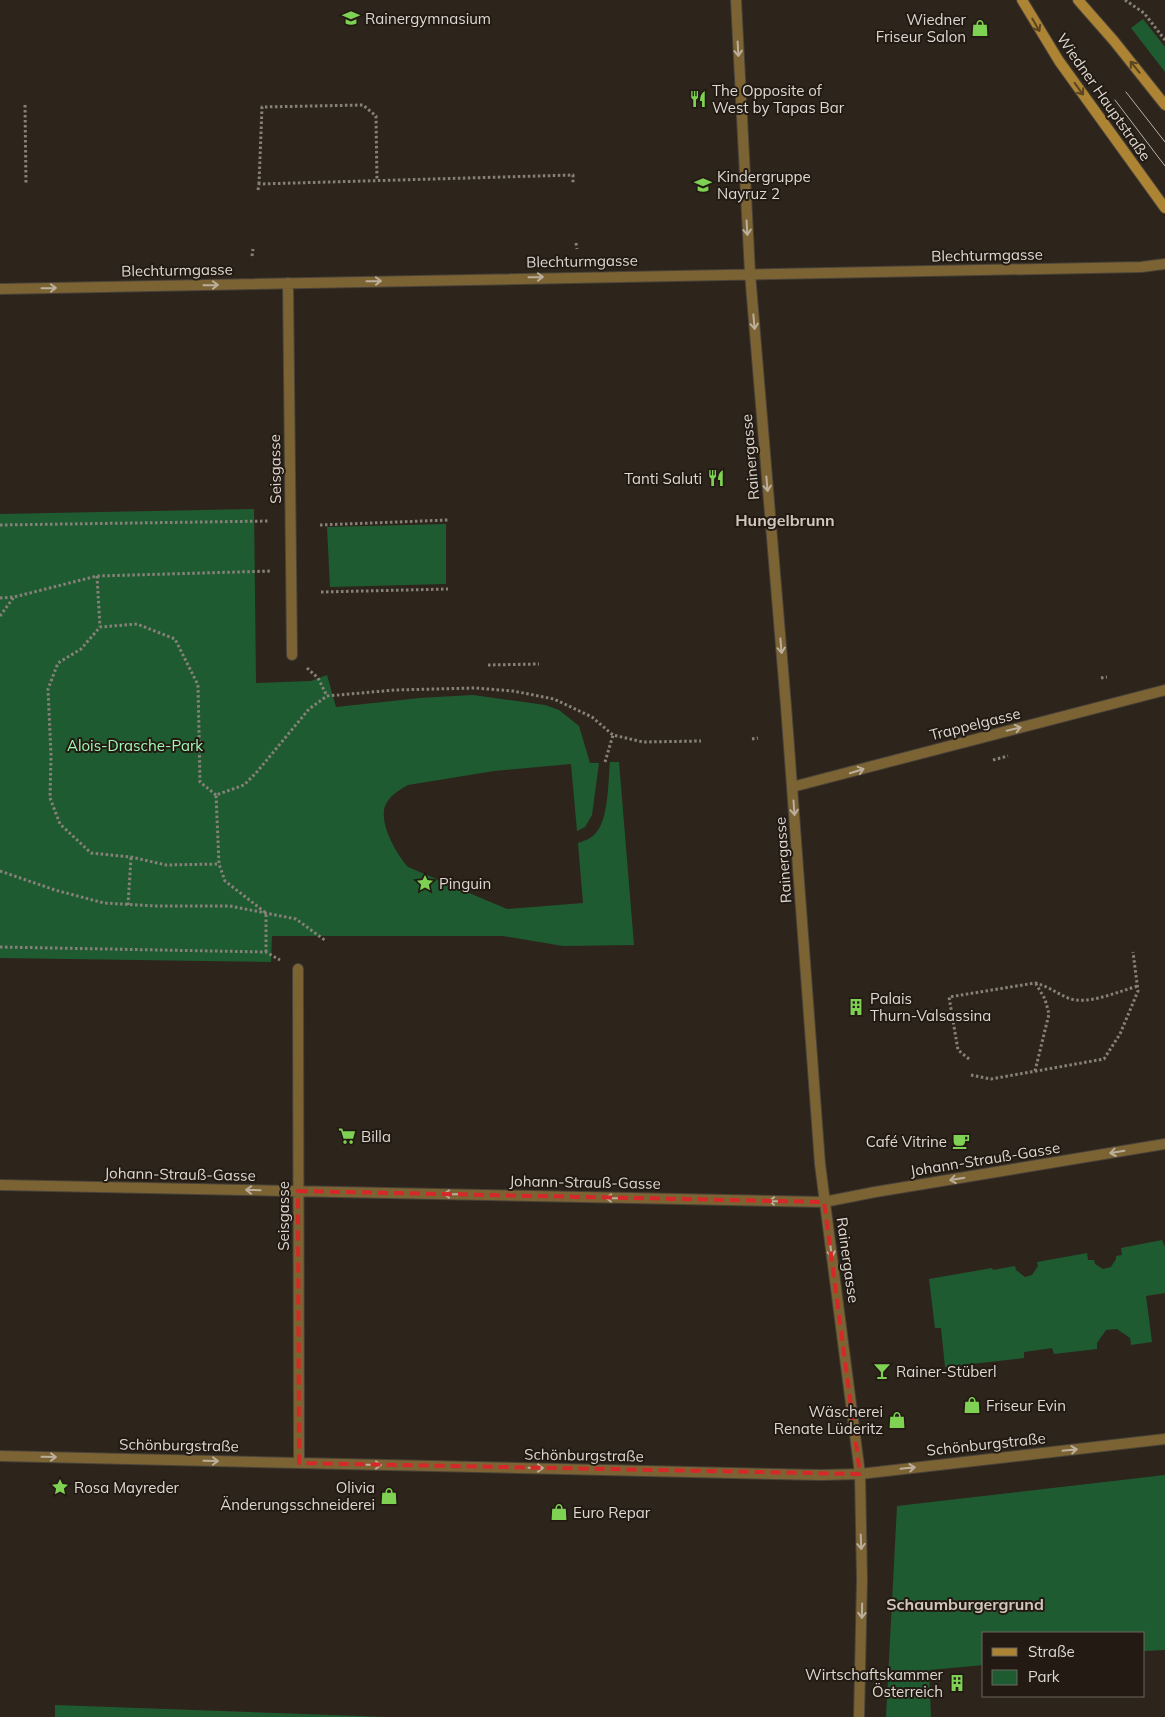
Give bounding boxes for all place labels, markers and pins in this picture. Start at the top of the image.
school or university icon: Rainergymnasium [341,8,361,28]
place label: Rainergymnasium [365,9,491,28]
place label: Wiedner Friseur Salon [876,10,967,46]
shop icon: Wiedner Friseur Salon [970,18,990,38]
place label: The Opposite of West by Tapas Bar [712,81,845,117]
restaurant icon: The Opposite of West by Tapas Bar [688,89,708,109]
place label: Kindergruppe Nayruz 2 [717,167,811,203]
school or university icon: Kindergruppe Nayruz 2 [693,175,713,195]
restaurant icon: Tanti Saluti [706,468,726,488]
place label: Tanti Saluti [624,469,702,488]
place icon: Pinguin [415,873,435,893]
place label: Pinguin [439,874,491,893]
place label: Palais Thurn-Valsassina [870,989,991,1025]
building icon: Palais Thurn-Valsassina [846,997,866,1017]
supermarket icon: Billa [337,1126,357,1146]
place label: Billa [361,1127,391,1146]
cafe icon: Café Vitrine [951,1131,971,1151]
place label: Café Vitrine [866,1132,947,1151]
bar icon: Rainer-Stüberl [872,1361,892,1381]
place label: Rainer-Stüberl [896,1362,997,1381]
shop icon: Friseur Evin [962,1395,982,1415]
place label: Friseur Evin [986,1396,1066,1415]
place label: Wäscherei Renate Lüderitz [774,1402,883,1438]
shop icon: Wäscherei Renate Lüderitz [887,1410,907,1430]
place icon: Rosa Mayreder [50,1477,70,1497]
place label: Rosa Mayreder [74,1478,180,1497]
place label: Olivia Änderungsschneiderei [220,1478,375,1514]
shop icon: Olivia Änderungsschneiderei [379,1486,399,1506]
shop icon: Euro Repar [549,1502,569,1522]
place label: Euro Repar [573,1503,651,1522]
place label: Wirtschaftskammer Österreich [805,1665,944,1701]
building icon: Wirtschaftskammer Österreich [947,1673,967,1693]

